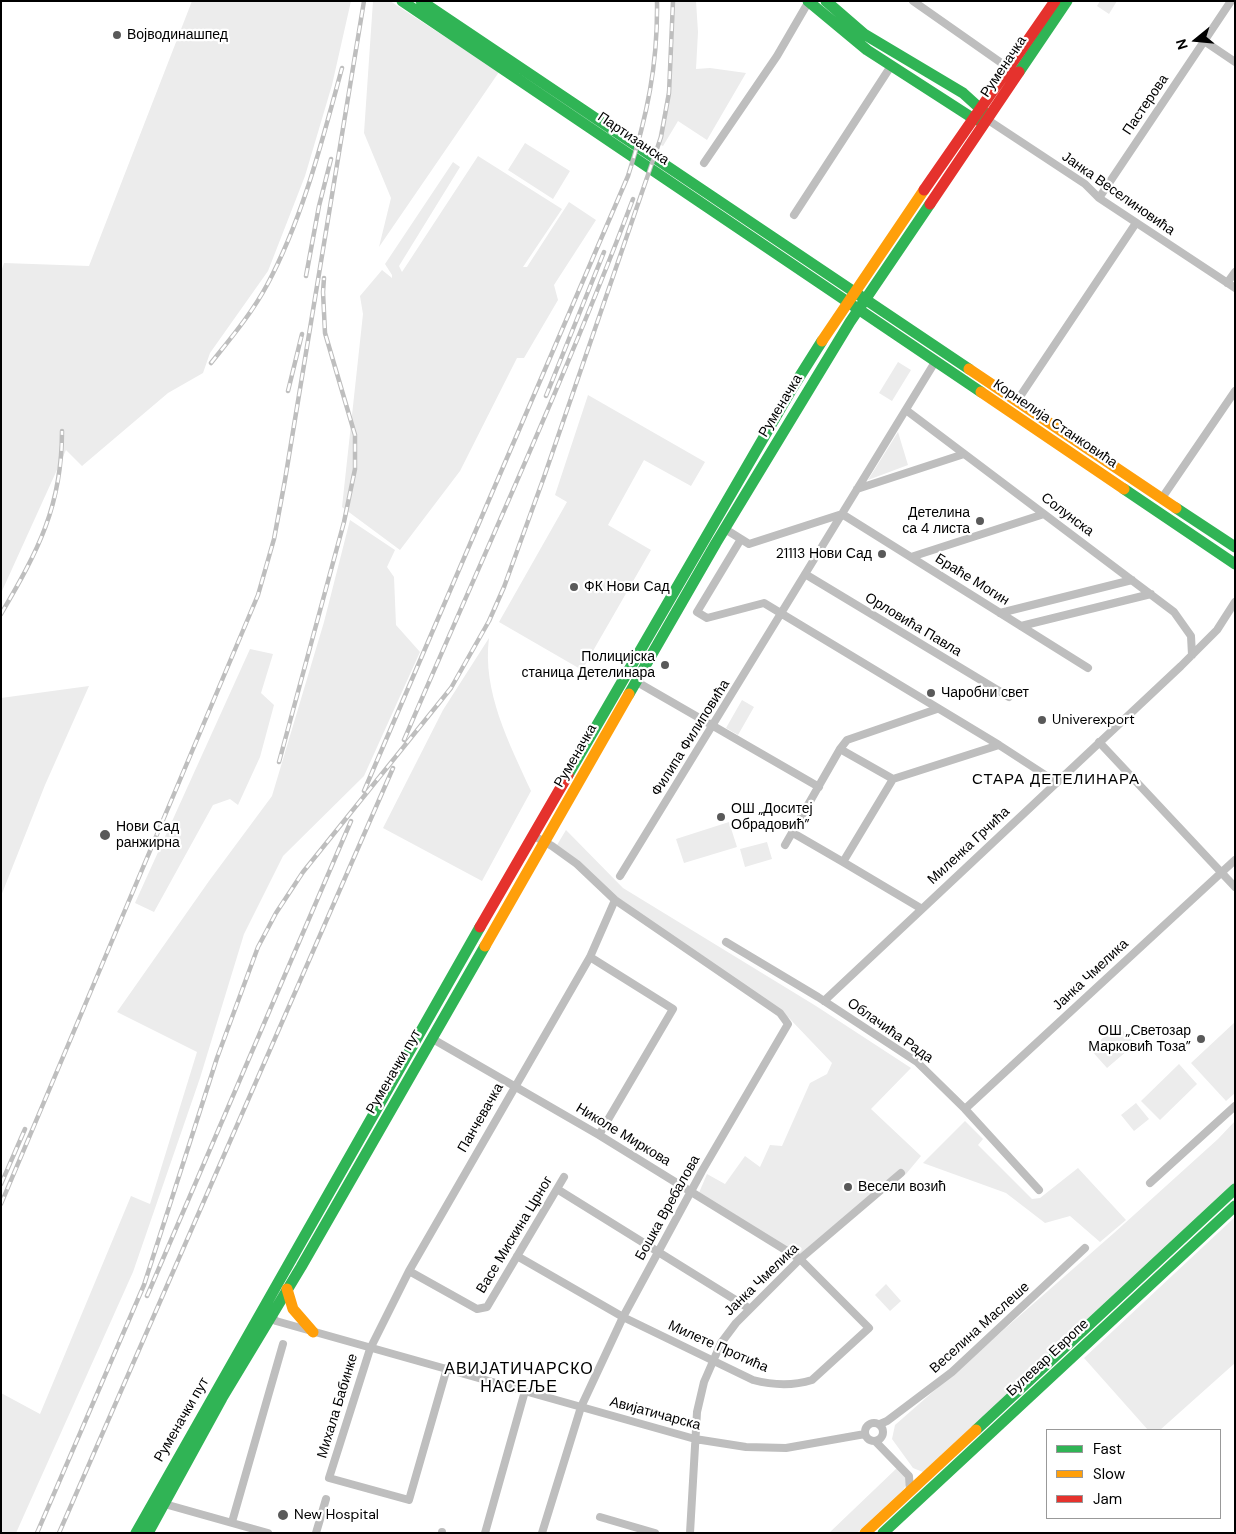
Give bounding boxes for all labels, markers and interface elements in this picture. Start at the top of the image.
north arrow [1171,15,1221,65]
place label: Војводинашпед [127,27,228,43]
marker: Војводинашпед [111,29,123,41]
street label: Руменачка [977,33,1031,101]
text: N [1172,37,1192,52]
street label: Пастерова [1120,71,1172,139]
street label: Партизанска [594,109,672,169]
street label: Јанка Веселиновића [1058,149,1178,239]
street label: Руменачка [756,372,806,440]
street label: Корнелија Станковића [990,376,1120,472]
street label: Солунска [1037,490,1097,540]
place label: Детелина са 4 листа [902,505,970,538]
marker: Детелина са 4 листа [974,515,986,527]
place label: 21113 Нови Сад [776,546,872,562]
marker: 21113 Нови Сад [876,548,888,560]
street label: Браће Могин [932,551,1012,609]
place label: ФК Нови Сад [584,579,670,595]
marker: ФК Нови Сад [568,581,580,593]
street label: Орловића Павла [862,590,964,660]
place label: Полицијска станица Детелинара [521,649,655,682]
marker: Полицијска станица Детелинара [659,659,671,671]
street label: Филипа Филиповића [648,677,734,799]
place label: Чаробни свет [941,685,1029,701]
marker: Чаробни свет [925,687,937,699]
place label: Univerexport [1052,712,1135,728]
marker: Univerexport [1036,714,1048,726]
street label: Руменачка [551,721,601,791]
district label: СТАРА ДЕТЕЛИНАРА [970,771,1142,789]
place label: ОШ „Доситеј Обрадовић” [731,801,813,834]
street label: Миленка Грчића [924,804,1014,888]
marker: ОШ „Доситеј Обрадовић” [715,811,727,823]
place label: Нови Сад ранжирна [116,819,180,852]
marker: Нови Сад ранжирна [98,828,112,842]
street label: Јанка Чмелика [1050,936,1132,1014]
street label: Облачића Рада [844,995,936,1067]
place label: ОШ „Светозар Марковић Тоза” [1088,1023,1191,1056]
street label: Руменачки пут [363,1027,425,1117]
marker: ОШ „Светозар Марковић Тоза” [1195,1033,1207,1045]
street label: Панчевачка [454,1080,508,1156]
street label: Николе Миркова [572,1100,674,1170]
street label: Бошка Вребалова [632,1153,704,1263]
street label: Васе Мискина Црног [473,1173,557,1297]
place label: Весели возић [858,1179,946,1195]
marker: Весели возић [842,1181,854,1193]
street label: Јанка Чмелика [721,1240,803,1320]
street label: Веселина Маслеше [927,1279,1033,1377]
street label: Булевар Европе [1004,1316,1092,1400]
street label: Милете Протића [665,1317,771,1377]
street label: Михала Бабинке [314,1352,362,1460]
district label: АВИЈАТИЧАРСКО НАСЕЉЕ [443,1360,595,1398]
street label: Руменачки пут [151,1375,213,1465]
street label: Авијатичарска [608,1394,702,1434]
legend [1046,1429,1221,1519]
text: Fast [1093,1439,1122,1459]
text: Slow [1093,1464,1125,1484]
text: Jam [1093,1489,1122,1509]
place label: New Hospital [294,1507,379,1523]
marker: New Hospital [276,1508,290,1522]

